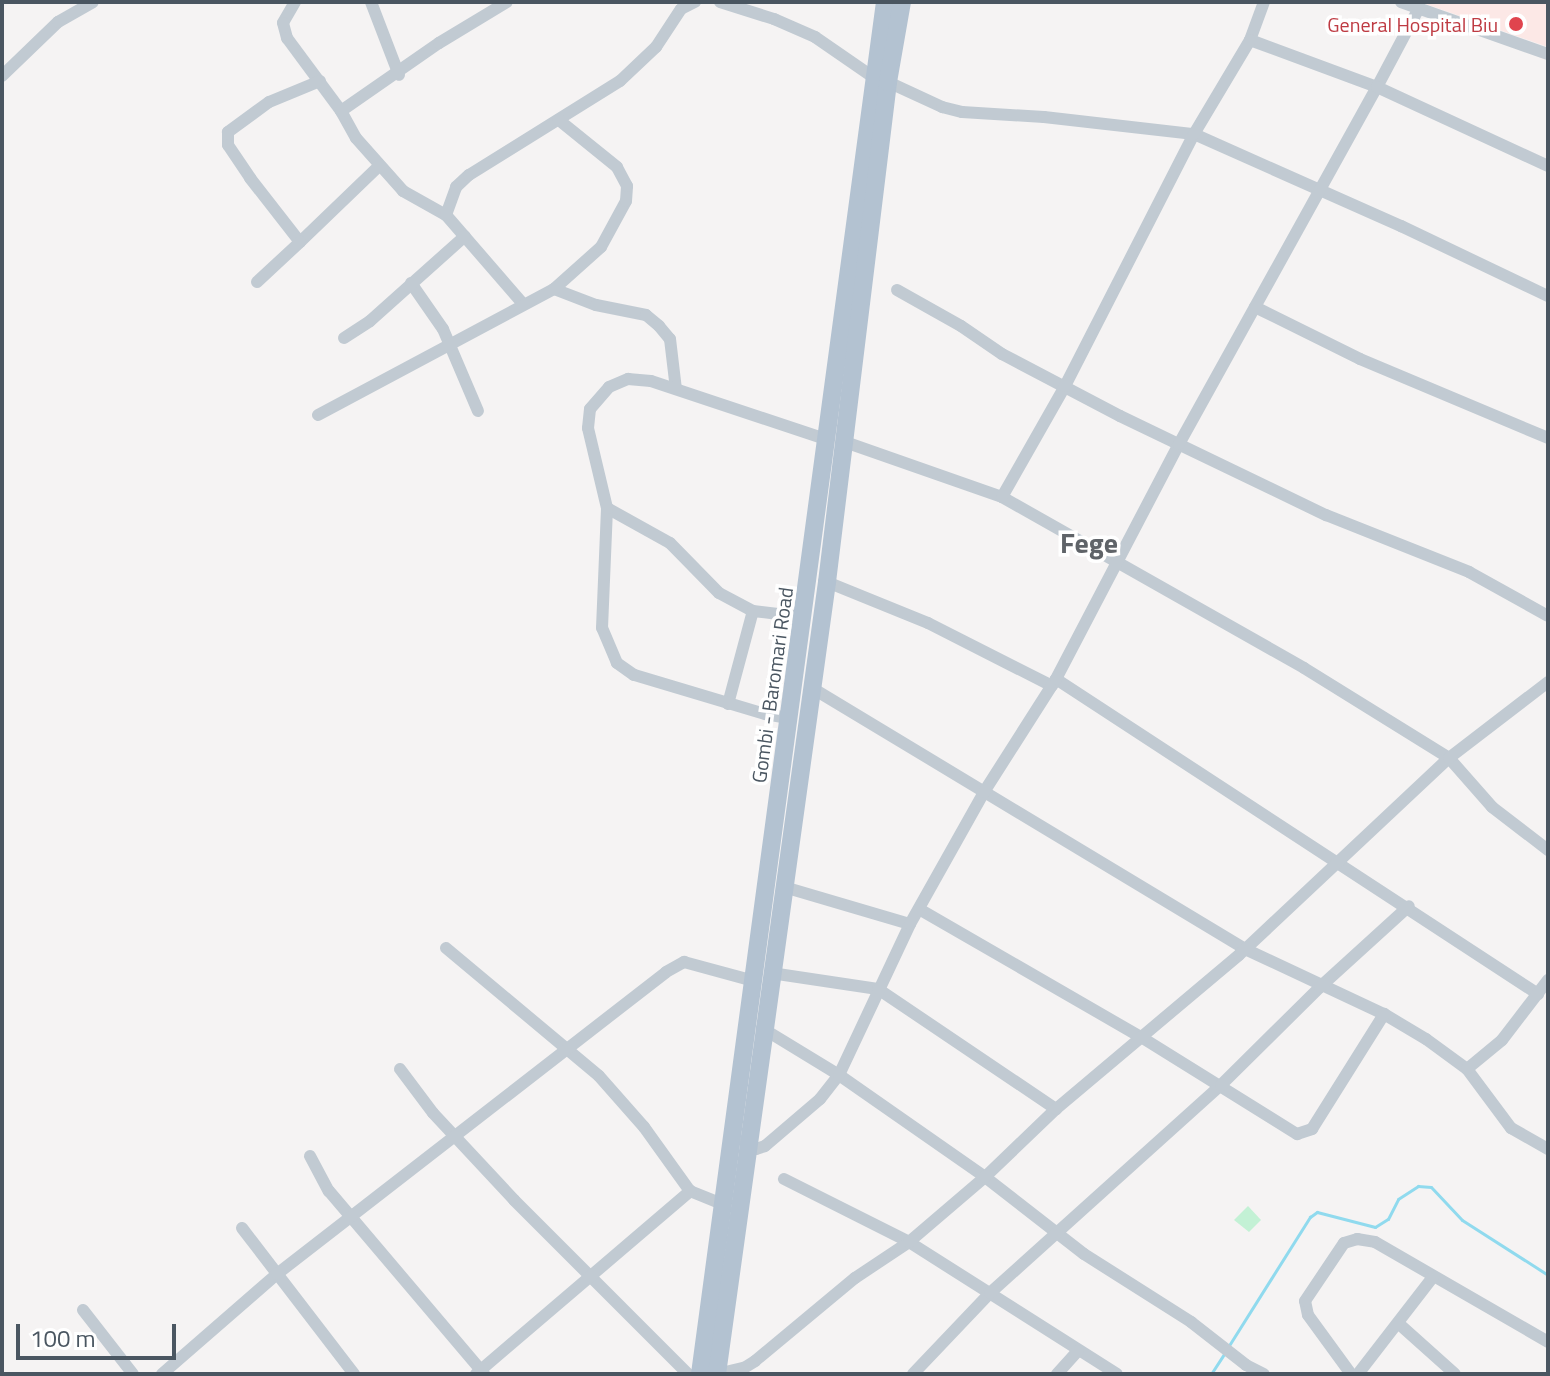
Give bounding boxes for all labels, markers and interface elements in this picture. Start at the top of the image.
place label: General Hospital Biu [1327,12,1498,36]
marker: General Hospital Biu [1505,13,1527,35]
district label: Fege [1060,526,1118,560]
street label: Gombi - Baromari Road [746,586,798,784]
scale bar [20,1308,180,1358]
text: 100 m [30,1320,96,1356]

